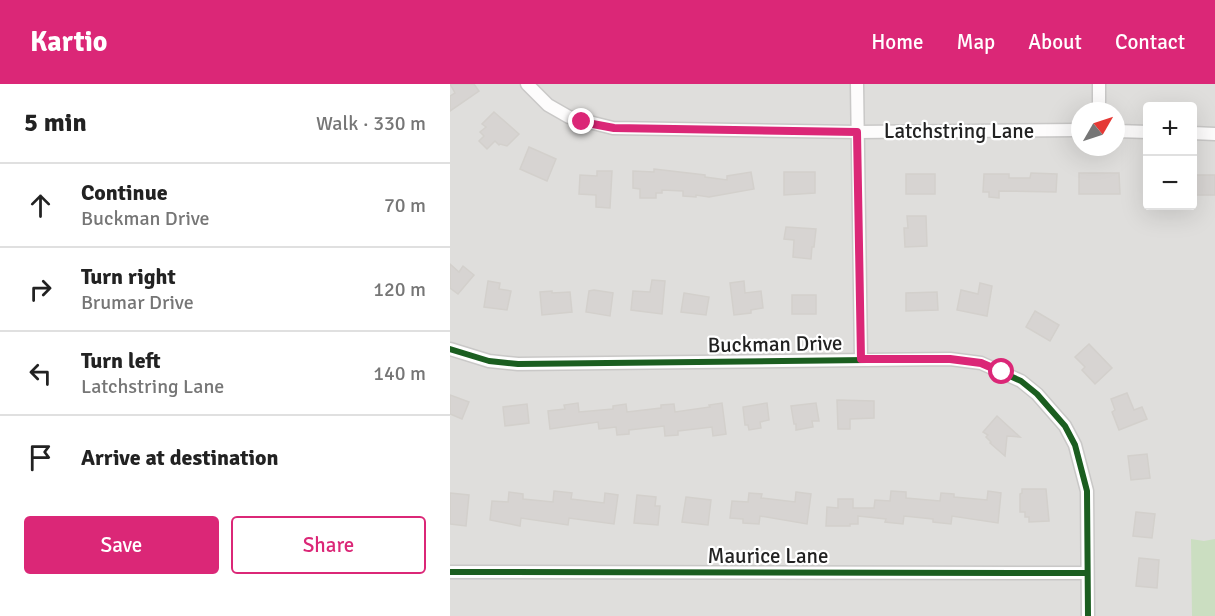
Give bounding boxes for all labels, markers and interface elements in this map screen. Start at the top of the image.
text: Kartio [30,25,107,59]
text: Home [871,29,924,55]
text: Map [957,29,995,55]
text: About [1028,29,1082,55]
text: Contact [1115,29,1185,55]
north arrow [1071,102,1125,156]
map controls [1143,102,1197,210]
button: + [1143,102,1197,156]
text: 5 min [24,107,87,139]
route end [568,108,594,134]
text: Walk · 330 m [316,111,426,136]
street label: Latchstring Lane [884,118,1034,144]
button: − [1143,156,1197,210]
text: Continue [81,179,168,206]
icon: ahead [24,189,57,222]
text: 70 m [384,193,426,218]
text: Buckman Drive [81,206,210,231]
text: Turn right [81,263,176,290]
icon: right [24,273,57,306]
text: 120 m [373,277,426,302]
text: Brumar Drive [81,290,194,315]
street label: Buckman Drive [707,330,843,358]
text: Turn left [81,347,161,374]
icon: left [24,357,57,390]
route start [988,358,1014,384]
text: 140 m [373,361,426,386]
text: Latchstring Lane [81,374,224,399]
icon: arrive [24,441,57,474]
text: Arrive at destination [81,444,278,471]
button: Save [24,516,219,574]
button: Share [231,516,426,574]
street label: Maurice Lane [707,543,829,569]

